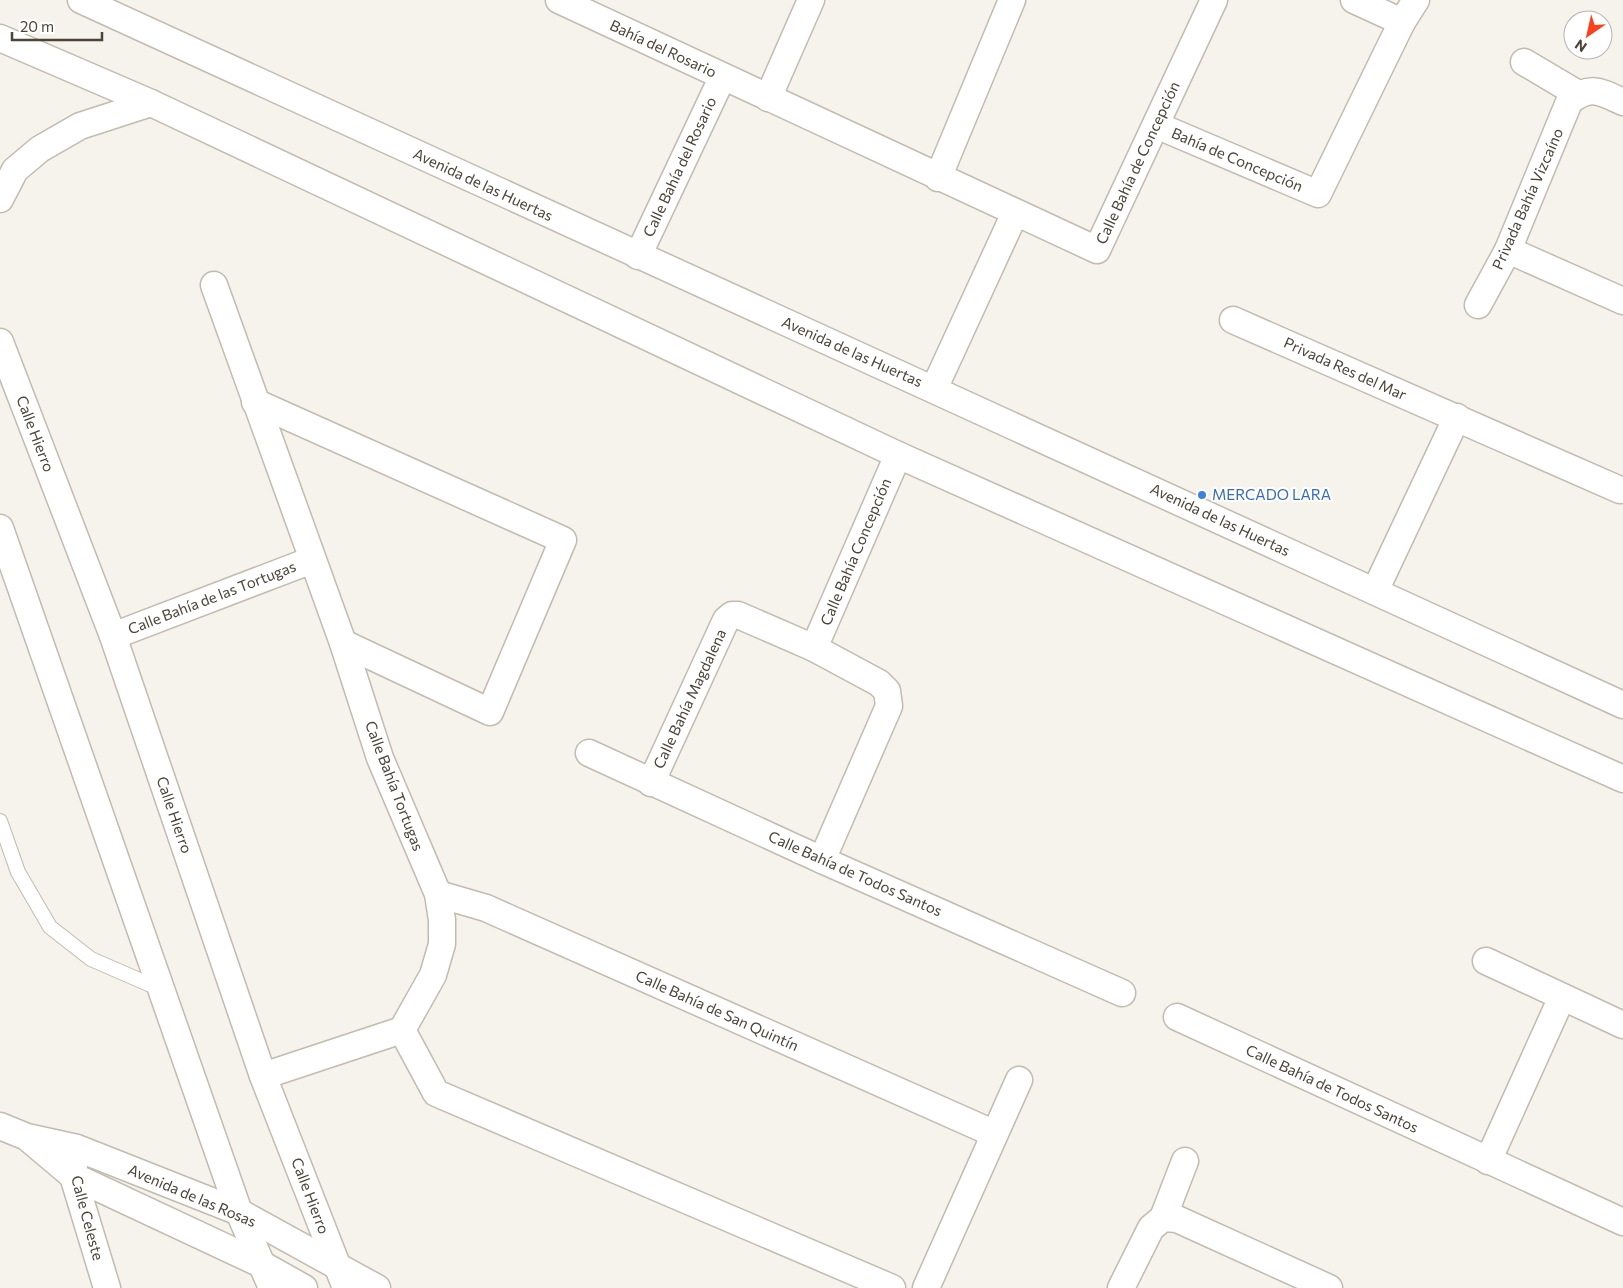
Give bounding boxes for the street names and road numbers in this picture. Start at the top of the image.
street label: Bahía del Rosario [607,15,720,81]
street label: Calle Bahía de Concepción [1091,78,1183,247]
street label: Calle Bahía del Rosario [639,94,719,239]
street label: Bahía de Concepción [1169,123,1306,195]
street label: Privada Bahía Vizcaíno [1488,125,1566,272]
street label: Avenida de las Huertas [411,144,556,224]
street label: Avenida de las Huertas [779,312,926,390]
street label: Privada Res del Mar [1281,333,1410,403]
street label: Calle Hierro [13,393,59,474]
street label: Calle Bahía Concepción [816,475,894,628]
street label: Avenida de las Huertas [1148,479,1293,559]
street label: Calle Bahía de las Tortugas [125,557,298,637]
street label: Calle Bahía Magdalena [649,626,729,771]
street label: Calle Bahía Tortugas [362,718,428,853]
street label: Calle Hierro [153,774,197,856]
street label: Calle Bahía de Todos Santos [766,827,945,920]
street label: Calle Bahía de San Quintín [633,966,802,1054]
street label: Calle Bahía de Todos Santos [1243,1040,1422,1136]
street label: Calle Hierro [288,1155,334,1236]
street label: Avenida de las Rosas [126,1160,259,1230]
street label: Calle Celeste [68,1173,108,1262]

